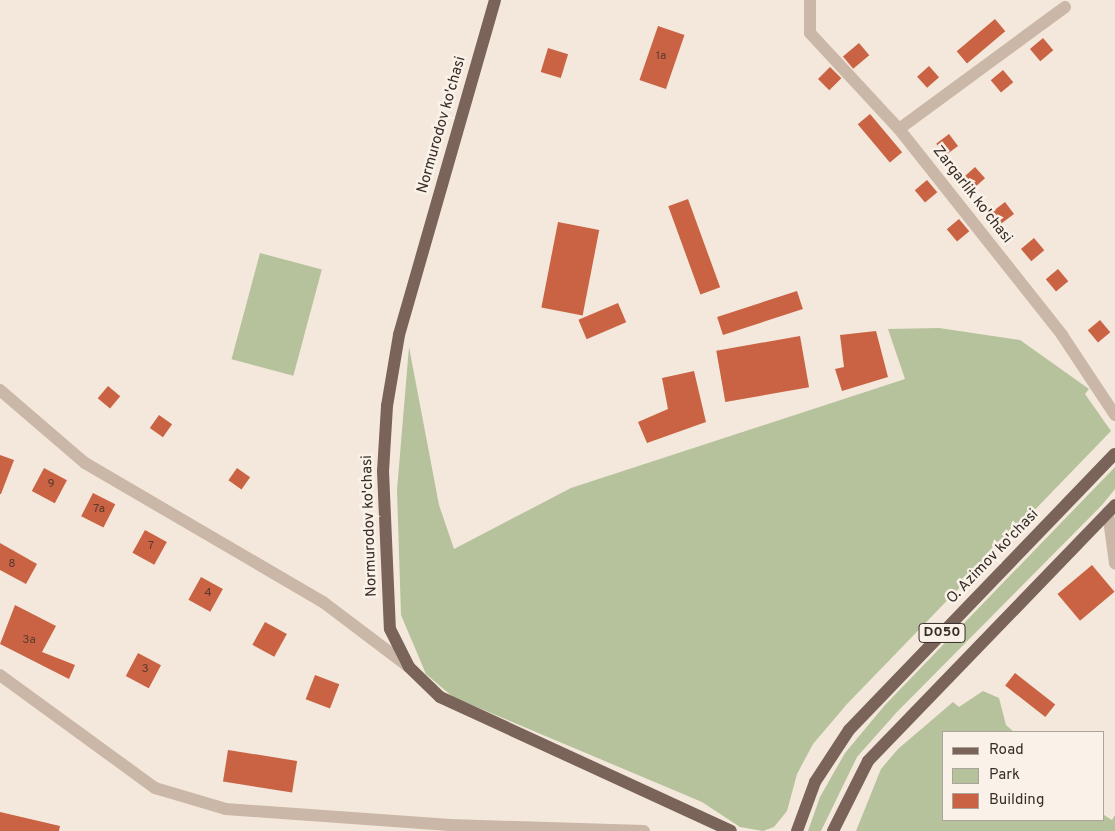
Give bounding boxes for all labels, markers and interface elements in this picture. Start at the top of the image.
house number: 1a [656,50,666,64]
street label: Normurodov ko'chasi [414,54,470,196]
street label: Zargarlik ko'chasi [928,143,1016,247]
street label: Normurodov ko'chasi [359,455,381,597]
house number: 9 [47,478,55,492]
house number: 7a [93,503,105,517]
street label: O. Azimov ko'chasi [943,506,1043,608]
house number: 7 [148,540,154,554]
house number: 8 [8,558,16,572]
house number: 4 [204,587,212,601]
road number: D050 [918,622,966,644]
house number: 3a [22,634,36,648]
house number: 3 [141,663,149,677]
legend [942,731,1105,821]
text: Road [989,741,1024,760]
text: Park [989,766,1020,785]
text: Building [989,791,1044,810]

